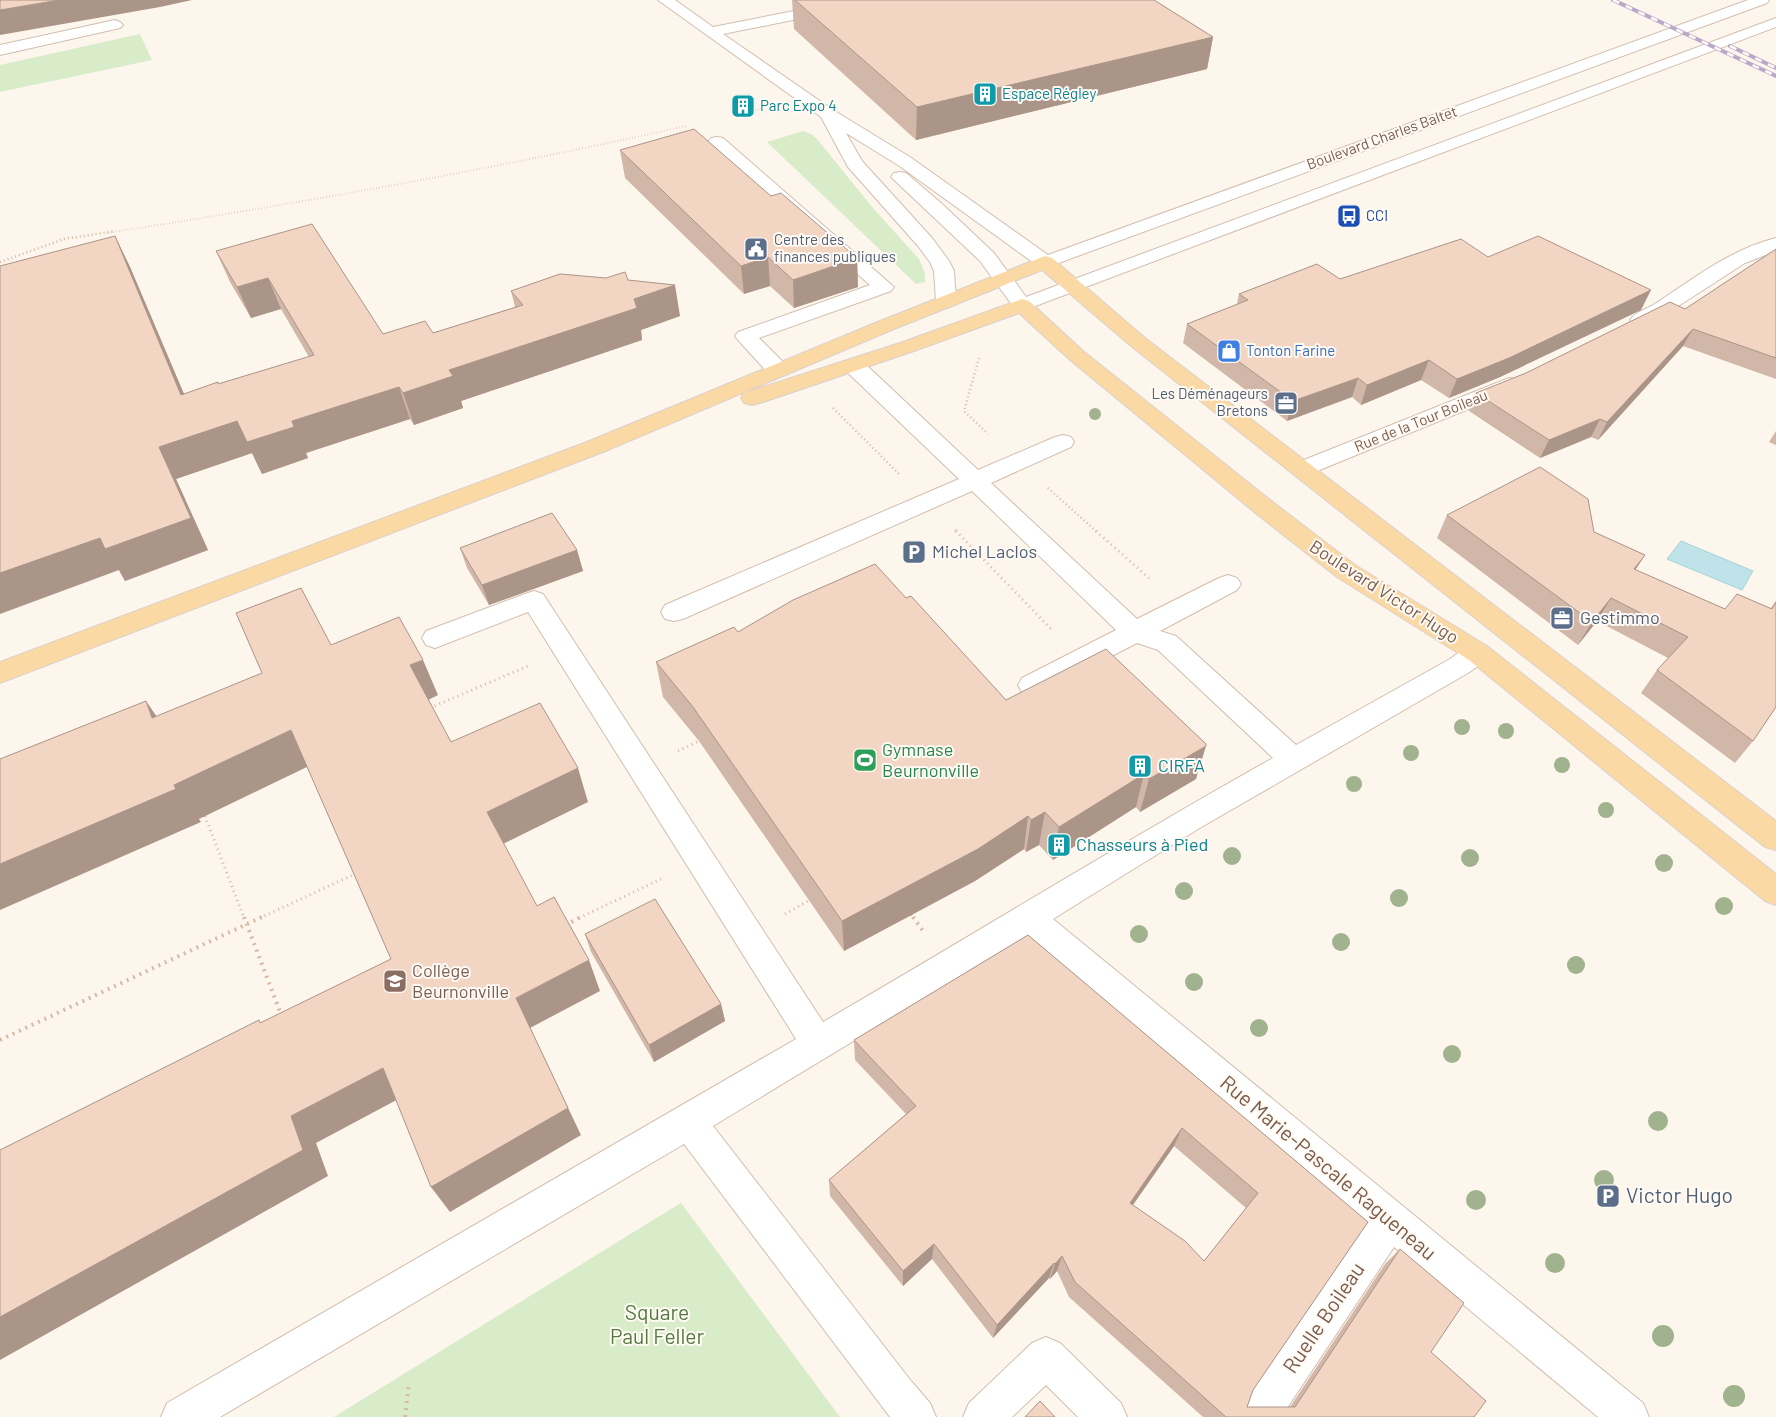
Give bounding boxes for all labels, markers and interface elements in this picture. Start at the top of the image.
building icon: Espace Régley [972,81,998,107]
place label: Espace Régley [1002,84,1096,102]
building icon: Parc Expo 4 [730,93,756,119]
place label: Parc Expo 4 [760,96,837,114]
street label: Boulevard Charles Baltet [1304,101,1459,173]
bus stop icon: CCI [1336,203,1362,229]
place label: CCI [1366,206,1388,224]
place label: Centre des finances publiques [774,230,896,265]
public building icon: Centre des finances publiques [743,236,769,262]
shop icon: Tonton Farine [1216,338,1242,364]
place label: Tonton Farine [1246,341,1335,359]
place label: Les Déménageurs Bretons [1151,384,1268,419]
street label: Rue de la Tour Boileau [1351,385,1490,455]
office icon: Les Déménageurs Bretons [1273,390,1299,416]
street label: Boulevard Victor Hugo [1306,535,1463,648]
parking icon: Michel Laclos [901,539,927,565]
place label: Michel Laclos [932,540,1037,562]
office icon: Gestimmo [1549,605,1575,631]
place label: Gestimmo [1580,606,1660,628]
place label: Gymnase Beurnonville [882,738,979,781]
sports icon: Gymnase Beurnonville [852,747,878,773]
building icon: CIRFA [1127,753,1153,779]
place label: CIRFA [1158,754,1205,776]
building icon: Chasseurs à Pied [1046,832,1072,858]
place label: Chasseurs à Pied [1076,833,1208,855]
place label: Collège Beurnonville [412,959,509,1002]
school or university icon: Collège Beurnonville [382,968,408,994]
street label: Rue Marie-Pascale Ragueneau [1216,1069,1442,1265]
place label: Victor Hugo [1626,1182,1733,1207]
parking icon: Victor Hugo [1595,1183,1621,1209]
street label: Ruelle Boileau [1277,1257,1369,1377]
park label: Square Paul Feller [610,1299,704,1348]

